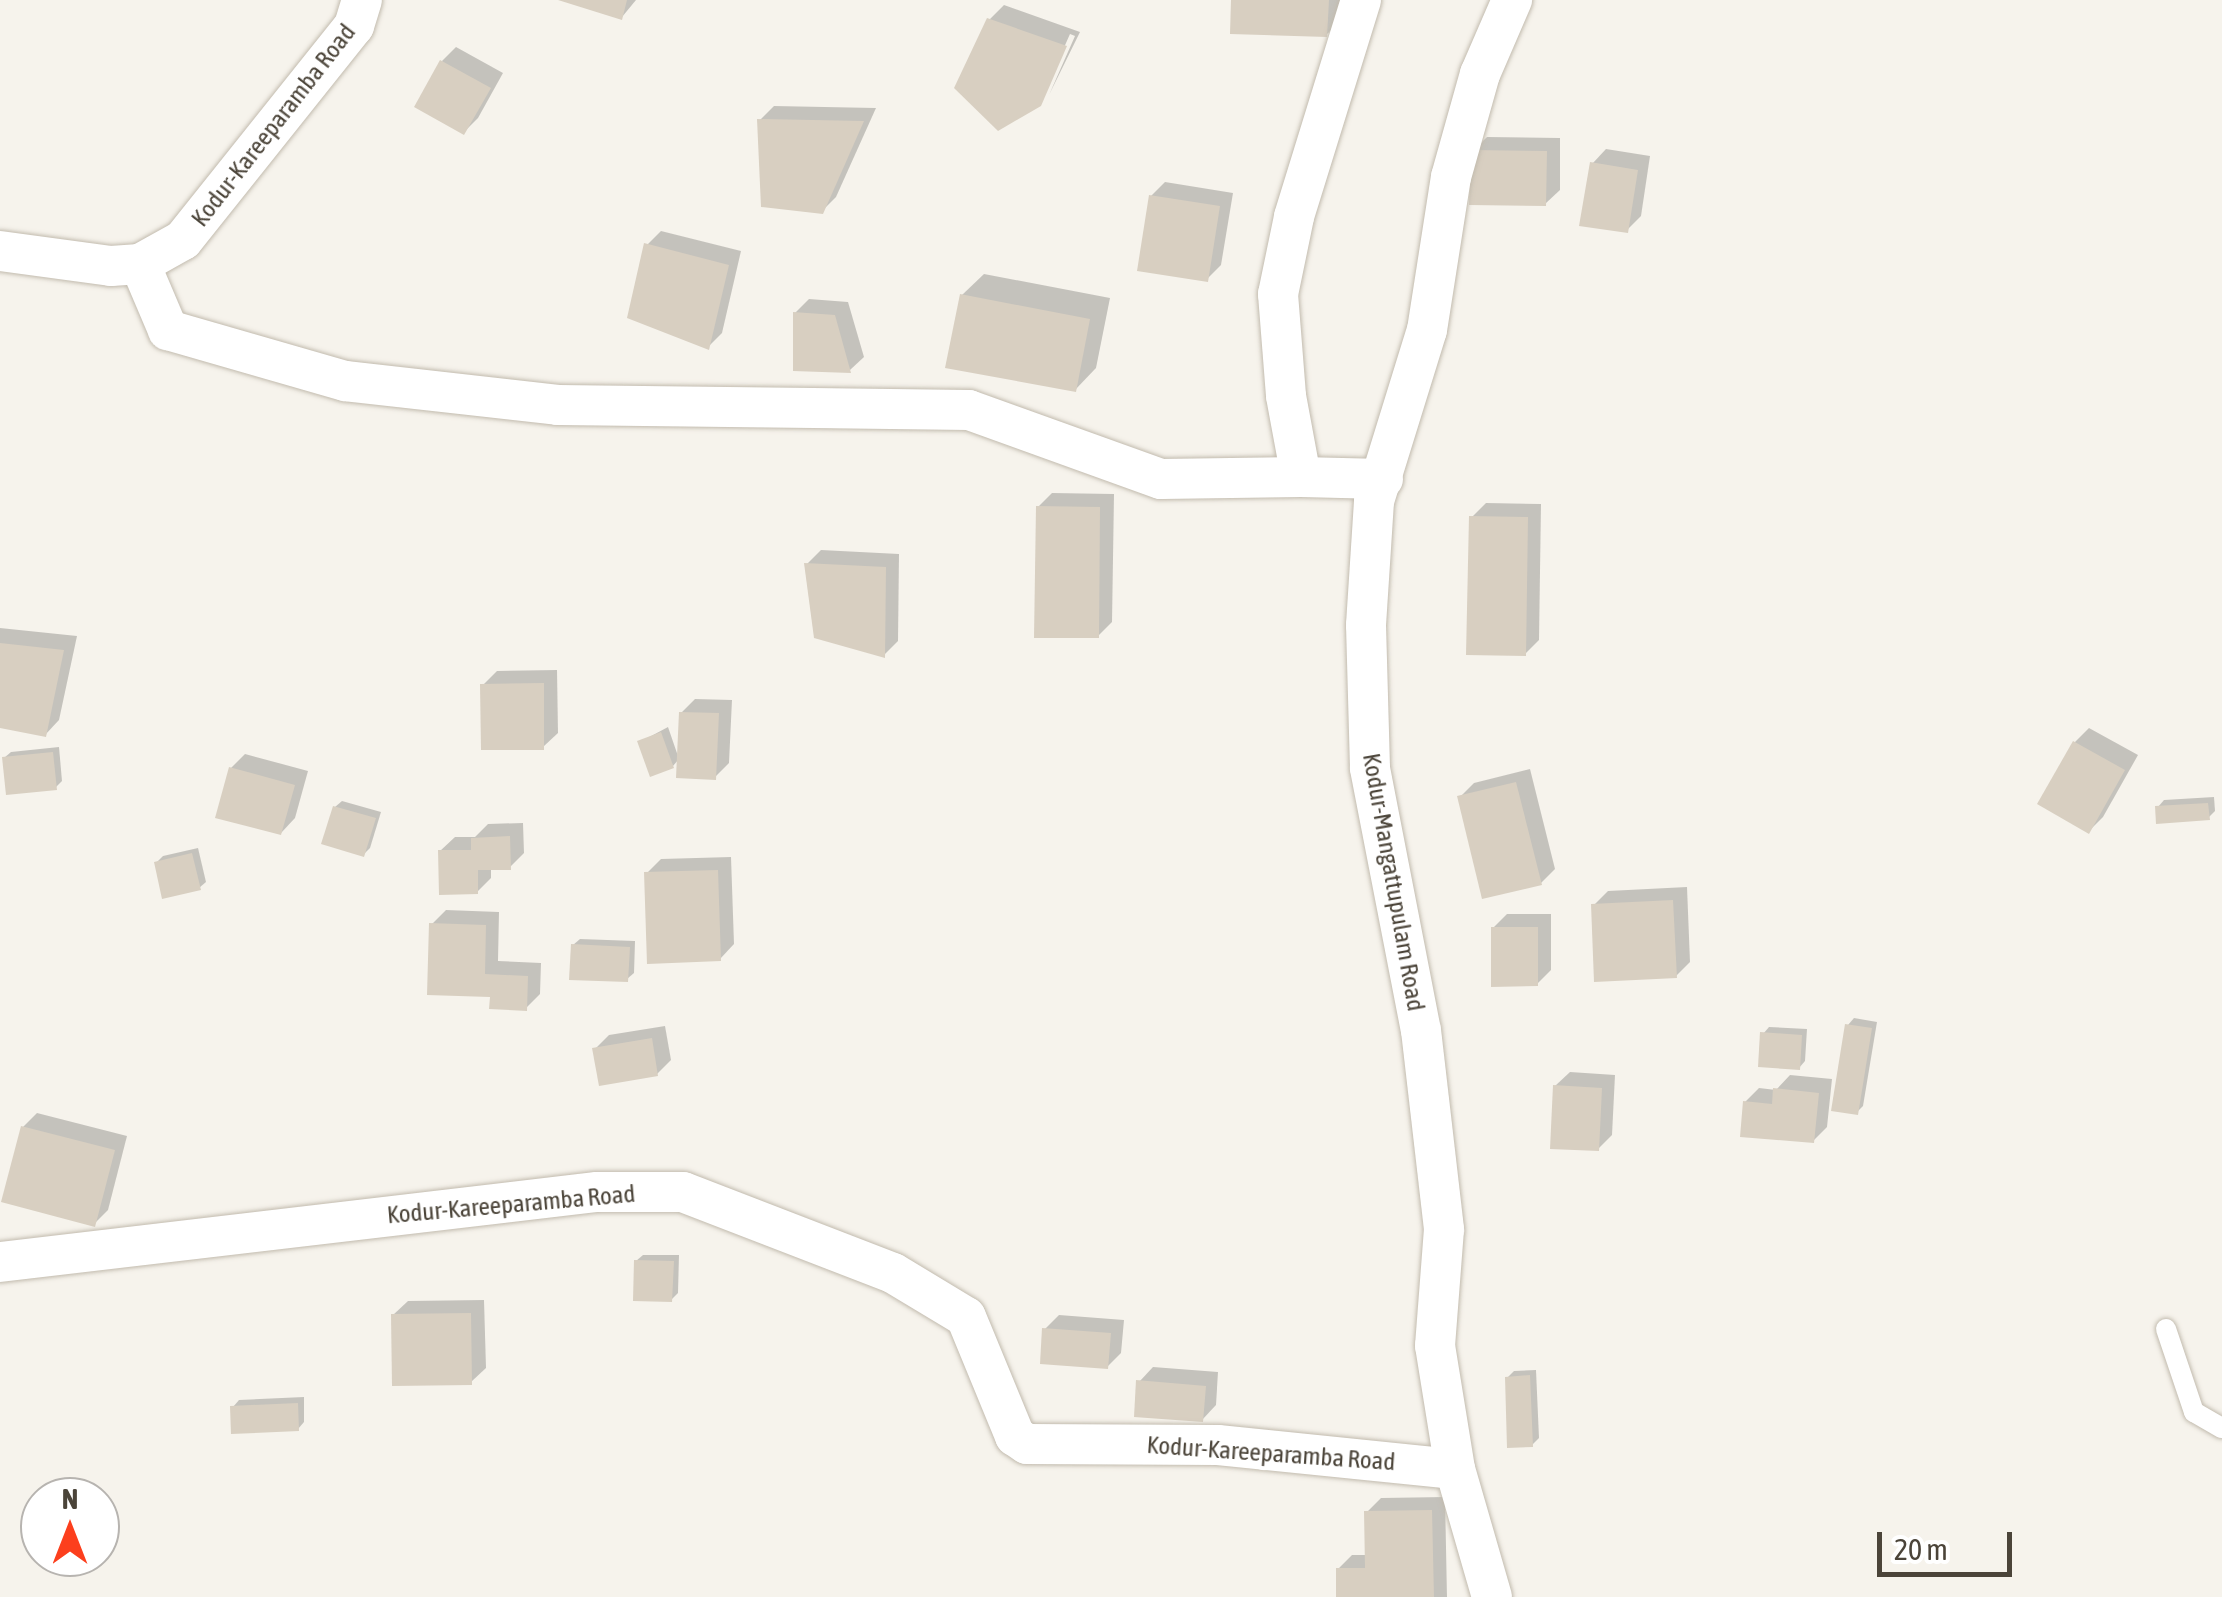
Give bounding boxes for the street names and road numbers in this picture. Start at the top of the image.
street label: Kodur-Kareeparamba Road [185,18,361,232]
street label: Kodur-Mangattupulam Road [1357,751,1431,1013]
street label: Kodur-Kareeparamba Road [386,1178,636,1230]
street label: Kodur-Kareeparamba Road [1146,1429,1396,1477]

